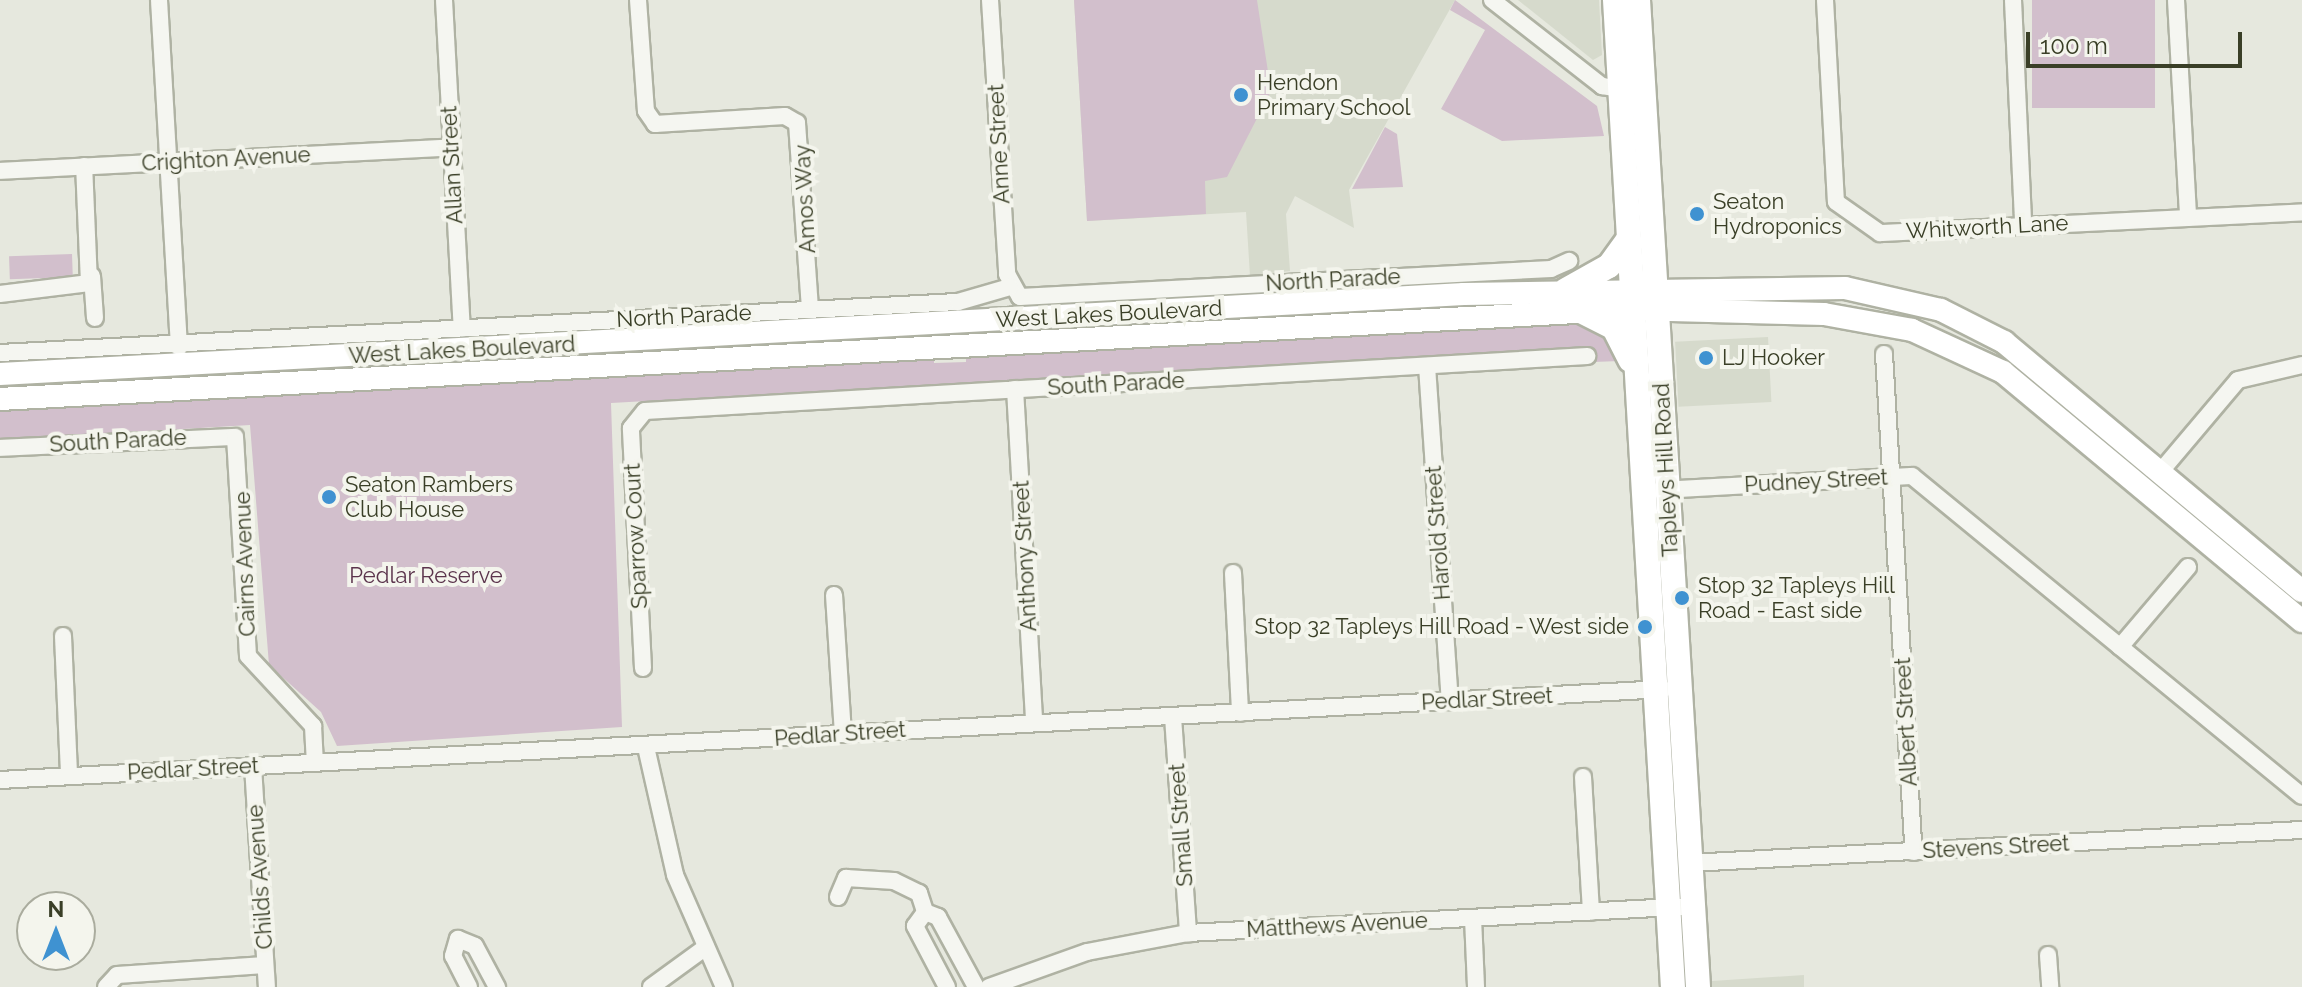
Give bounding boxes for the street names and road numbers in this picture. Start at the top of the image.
street label: Anne Street [983,83,1015,205]
street label: Allan Street [436,105,468,225]
street label: Crighton Avenue [141,141,311,177]
street label: Amos Way [789,143,821,255]
street label: Whitworth Lane [1905,210,2069,244]
street label: North Parade [1265,263,1401,297]
street label: West Lakes Boulevard [995,295,1223,333]
street label: North Parade [616,299,752,333]
street label: West Lakes Boulevard [348,331,576,369]
street label: South Parade [1047,367,1185,401]
street label: Tapleys Hill Road [1648,382,1684,558]
street label: South Parade [49,424,187,458]
street label: Sparrow Court [619,462,653,610]
street label: Pudney Street [1743,464,1889,498]
street label: Harold Street [1420,465,1456,601]
street label: Anthony Street [1008,479,1042,633]
street label: Cairns Avenue [229,491,261,637]
street label: Albert Street [1889,657,1923,787]
street label: Pedlar Street [1420,682,1554,716]
street label: Pedlar Street [773,716,907,752]
street label: Pedlar Street [126,752,260,786]
street label: Small Street [1164,762,1198,888]
street label: Childs Avenue [242,803,278,951]
street label: Stevens Street [1922,830,2070,864]
street label: Matthews Avenue [1245,907,1429,943]

